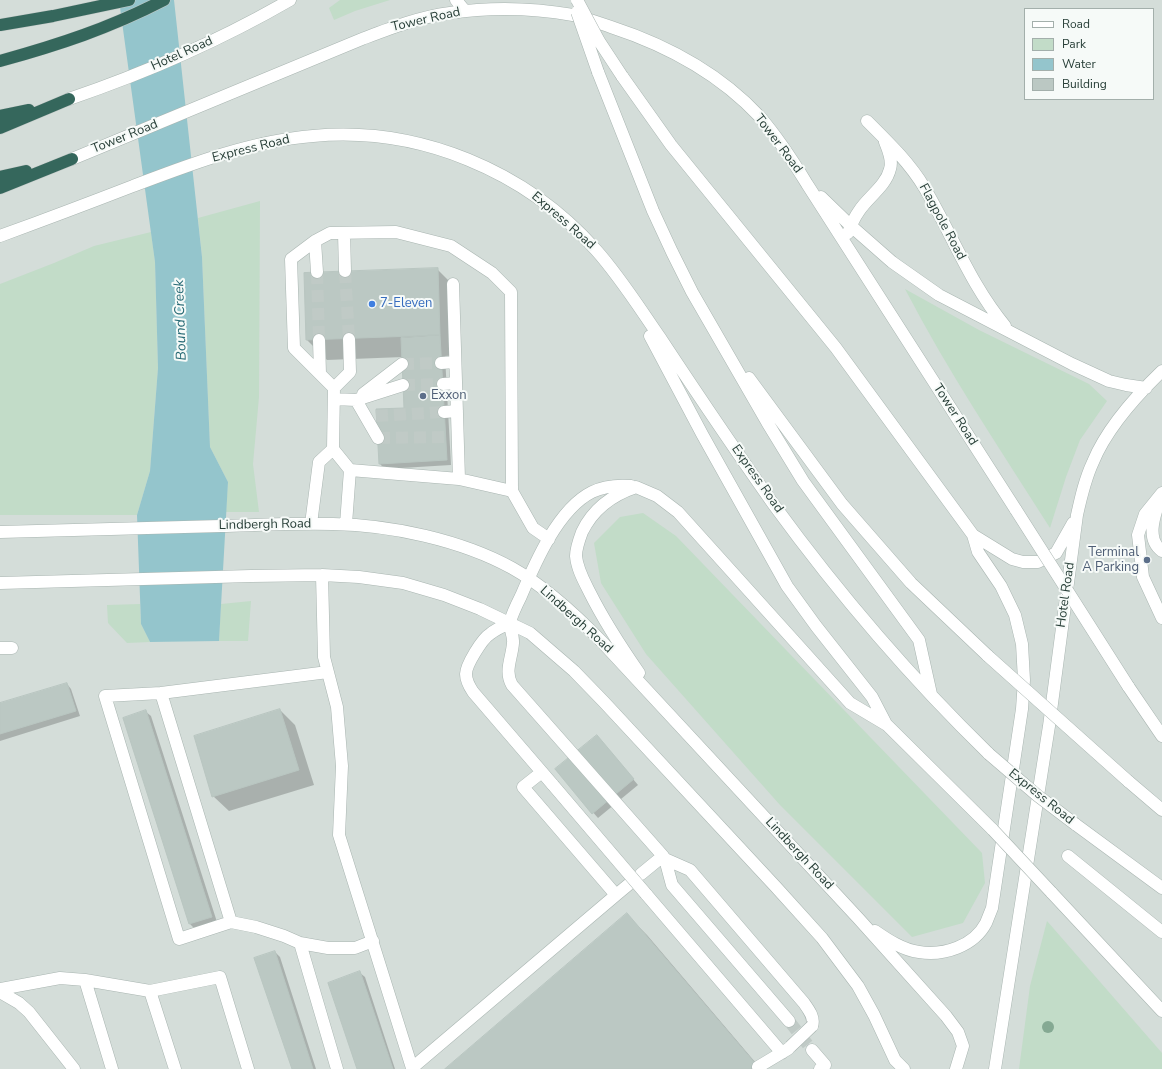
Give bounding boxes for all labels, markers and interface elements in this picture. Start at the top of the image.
street label: Tower Road [390,5,462,35]
legend [1024,8,1154,100]
text: Road [1062,16,1090,32]
street label: Hotel Road [149,33,215,75]
text: Park [1062,36,1086,52]
text: Water [1062,56,1096,72]
text: Building [1062,76,1107,92]
street label: Tower Road [751,111,805,177]
street label: Tower Road [90,117,160,157]
street label: Express Road [211,132,291,166]
street label: Flagpole Road [915,181,969,263]
street label: Express Road [528,189,598,253]
water label: Bound Creek [171,279,191,361]
place label: 7-Eleven [380,296,432,312]
marker: 7-Eleven [367,299,377,309]
street label: Tower Road [929,381,981,449]
place label: Exxon [431,388,467,404]
marker: Exxon [418,391,428,401]
street label: Express Road [728,442,786,516]
street label: Lindbergh Road [219,516,311,534]
place label: Terminal A Parking [1082,545,1139,576]
marker: Terminal A Parking [1142,555,1152,565]
street label: Hotel Road [1054,561,1078,629]
street label: Lindbergh Road [536,583,616,657]
street label: Express Road [1005,766,1077,828]
street label: Lindbergh Road [762,815,836,893]

